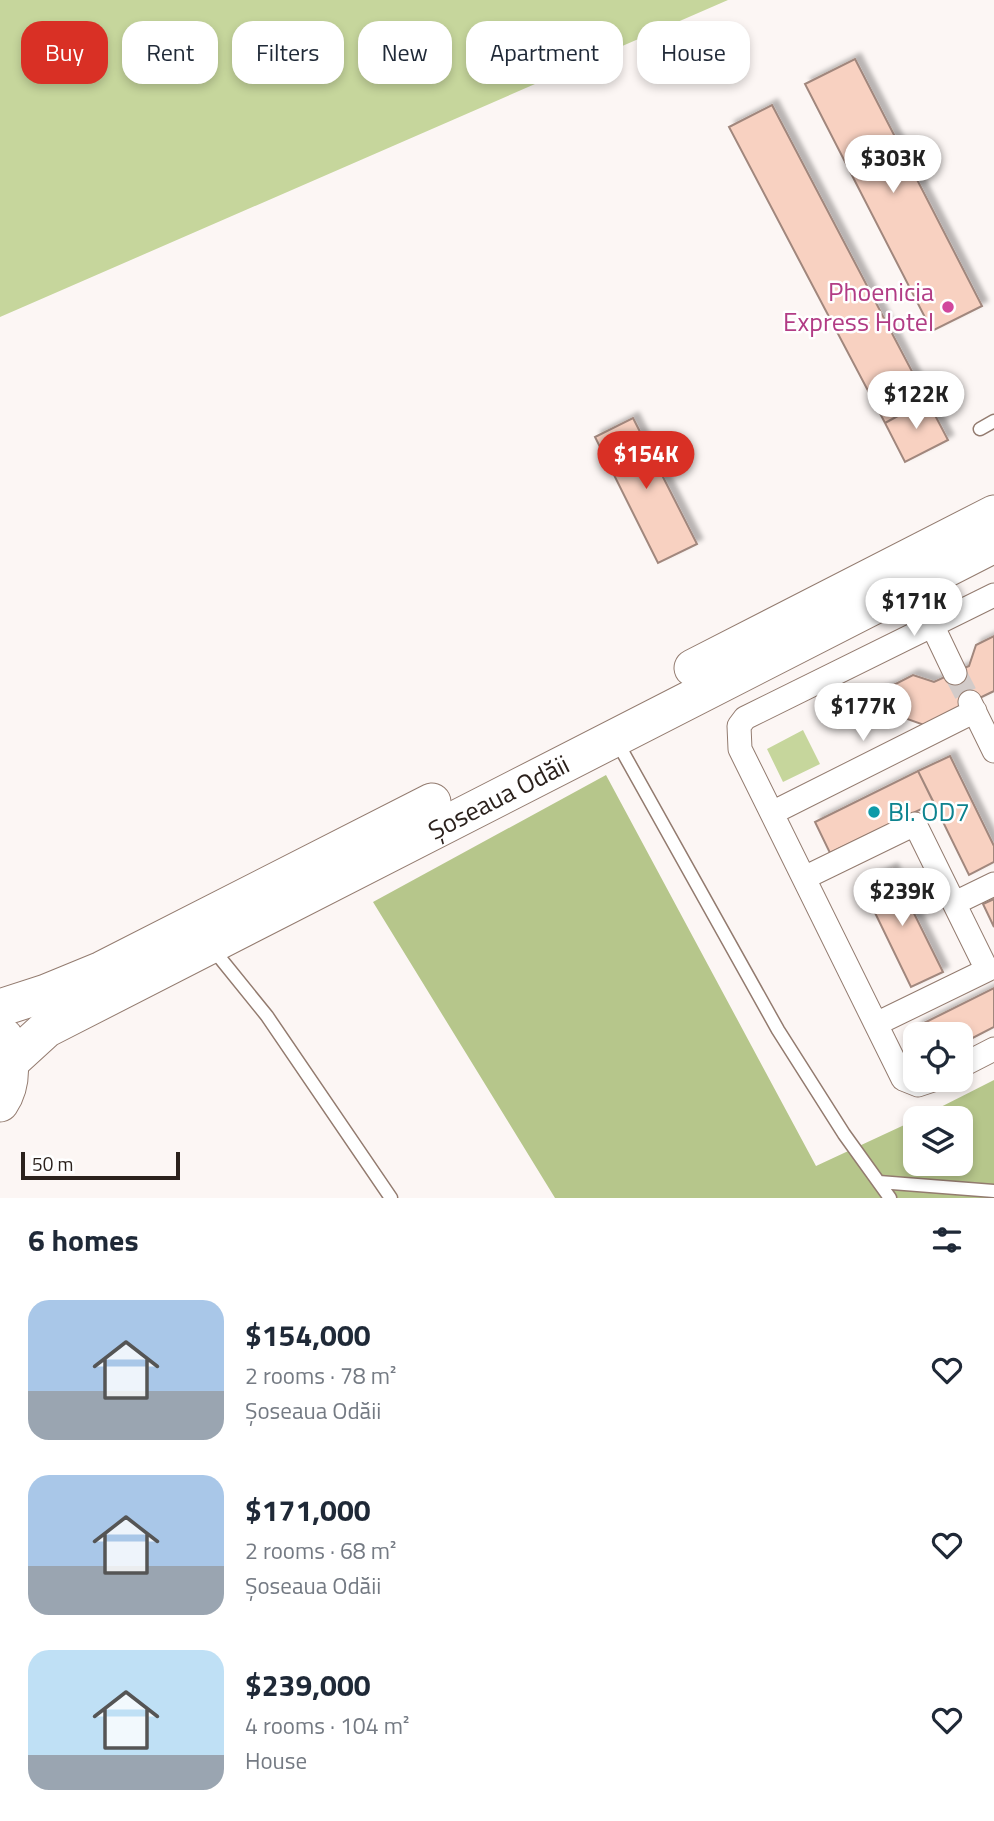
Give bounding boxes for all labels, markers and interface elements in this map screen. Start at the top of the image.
chip: Buy [21,21,108,84]
chip: Rent [122,21,218,84]
chip: Filters [232,21,344,84]
chip: New [358,21,452,84]
chip: Apartment [466,21,623,84]
chip: House [637,21,750,84]
pin: $303K [844,136,942,195]
text: $303K [860,140,926,175]
place label: Phoenicia Express Hotel [783,272,934,341]
marker: Phoenicia Express Hotel [940,299,956,315]
pin: $122K [867,372,965,431]
text: $122K [883,376,949,411]
pin: $154K [597,432,695,491]
text: $154K [613,436,679,471]
pin: $171K [865,578,963,638]
text: $171K [881,583,947,618]
pin: $177K [814,684,912,743]
text: $177K [830,688,896,723]
street label: Șoseaua Odăii [421,744,576,849]
place label: Bl. OD7 [888,792,970,831]
marker: Bl. OD7 [866,804,882,820]
pin: $239K [853,869,951,928]
text: $239K [869,873,935,908]
map controls [903,1022,973,1176]
button: locate [903,1022,973,1092]
button: layers [903,1106,973,1176]
scale bar [21,1149,180,1181]
text: 50 m [32,1149,73,1178]
text: 6 homes [28,1217,139,1263]
icon: filters [928,1221,966,1259]
text: $154,000 [245,1312,371,1358]
icon: home [84,1328,168,1412]
icon: heart [928,1351,966,1389]
text: 2 rooms · 78 m² [245,1358,396,1393]
text: Șoseaua Odăii [245,1393,381,1428]
text: $171,000 [245,1487,371,1533]
icon: home [84,1503,168,1587]
icon: heart [928,1526,966,1564]
text: 2 rooms · 68 m² [245,1533,396,1568]
text: Șoseaua Odăii [245,1568,381,1603]
text: $239,000 [245,1662,371,1708]
icon: home [84,1678,168,1762]
icon: heart [928,1701,966,1739]
text: 4 rooms · 104 m² [245,1708,409,1743]
text: House [245,1743,307,1778]

